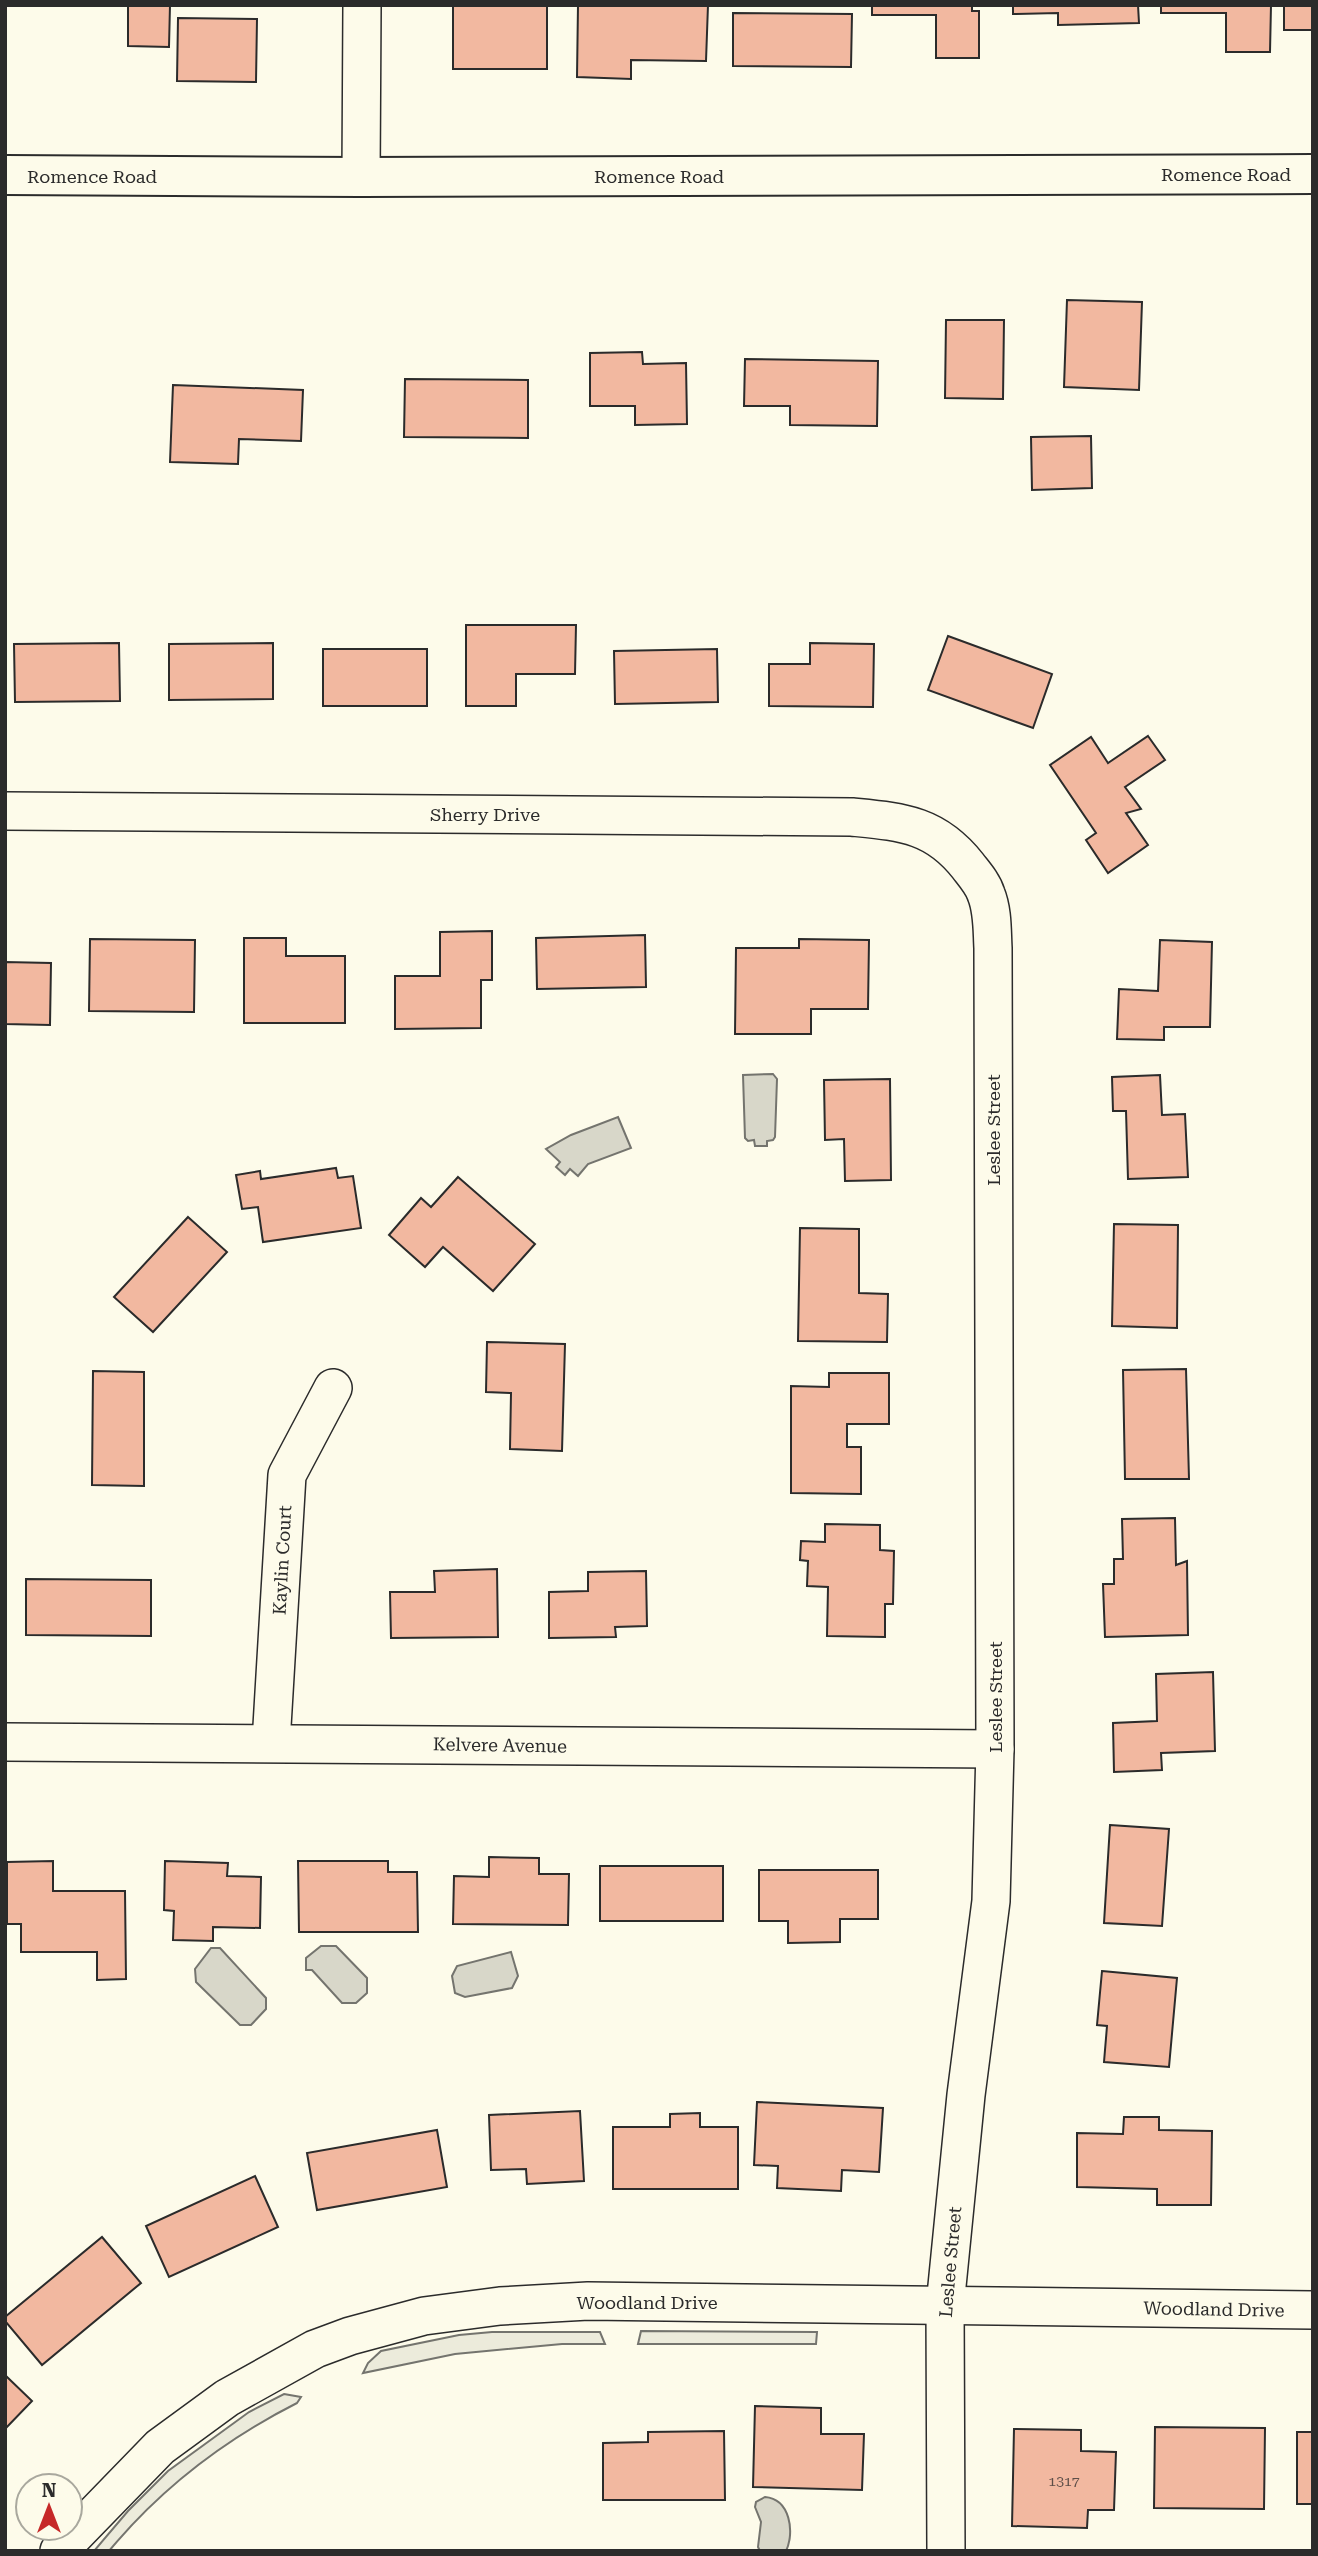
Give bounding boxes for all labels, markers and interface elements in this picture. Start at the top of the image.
street label: Romence Road [1161,164,1291,185]
street label: Romence Road [27,166,157,187]
street label: Romence Road [594,166,724,187]
street label: Sherry Drive [430,804,540,825]
street label: Leslee Street [983,1074,1004,1186]
street label: Kaylin Court [269,1504,295,1615]
street label: Leslee Street [985,1641,1006,1753]
street label: Kelvere Avenue [433,1733,567,1757]
street label: Leslee Street [935,2205,965,2318]
street label: Woodland Drive [576,2292,718,2313]
street label: Woodland Drive [1143,2297,1285,2321]
north arrow [14,2472,84,2542]
house number: 1317 [1048,2473,1080,2489]
text: N [42,2479,57,2502]

